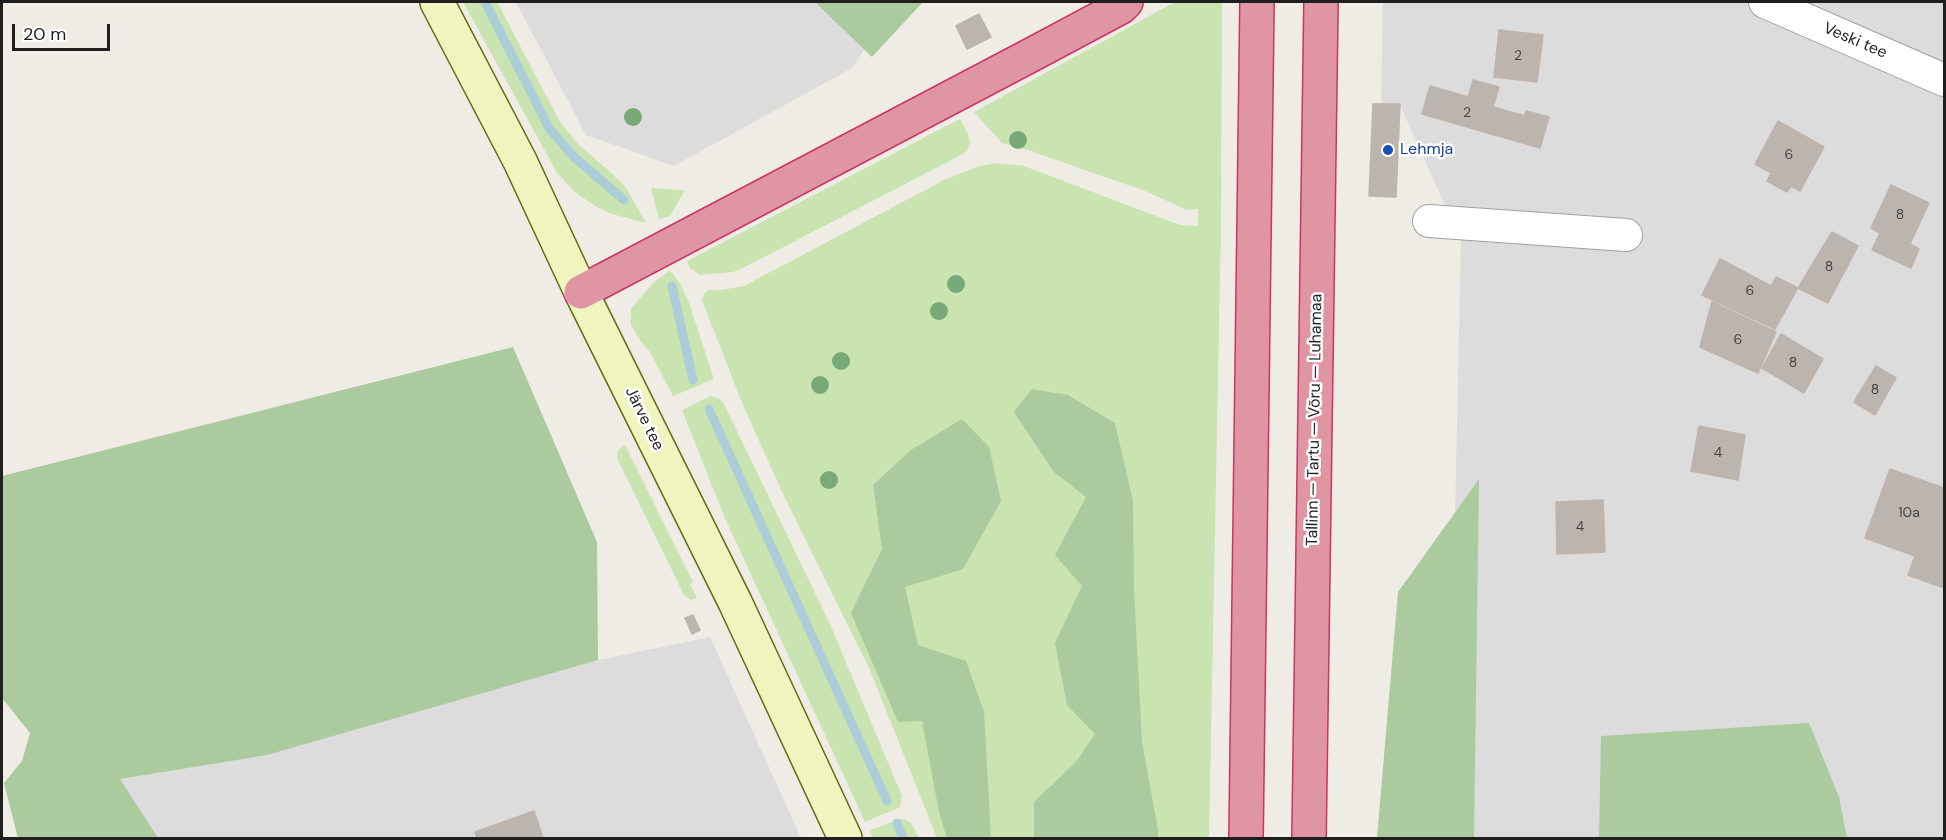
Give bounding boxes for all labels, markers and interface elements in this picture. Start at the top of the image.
scale bar [15,12,112,50]
street label: Veski tee [1820,19,1890,63]
text: 20 m [23,22,66,46]
house number: 2 [1514,48,1522,64]
house number: 2 [1463,105,1471,121]
place label: Lehmja [1400,140,1453,160]
marker: Lehmja [1381,143,1395,157]
house number: 6 [1785,147,1793,163]
house number: 8 [1896,207,1904,223]
house number: 8 [1825,259,1833,275]
house number: 6 [1746,283,1754,299]
street label: Tallinn — Tartu — Võru — Luhamaa [1303,294,1327,546]
house number: 6 [1734,332,1742,348]
house number: 8 [1789,355,1797,371]
house number: 8 [1871,382,1879,398]
street label: Järve tee [620,384,668,454]
house number: 4 [1714,445,1722,461]
house number: 10a [1898,505,1920,521]
house number: 4 [1576,519,1584,535]

